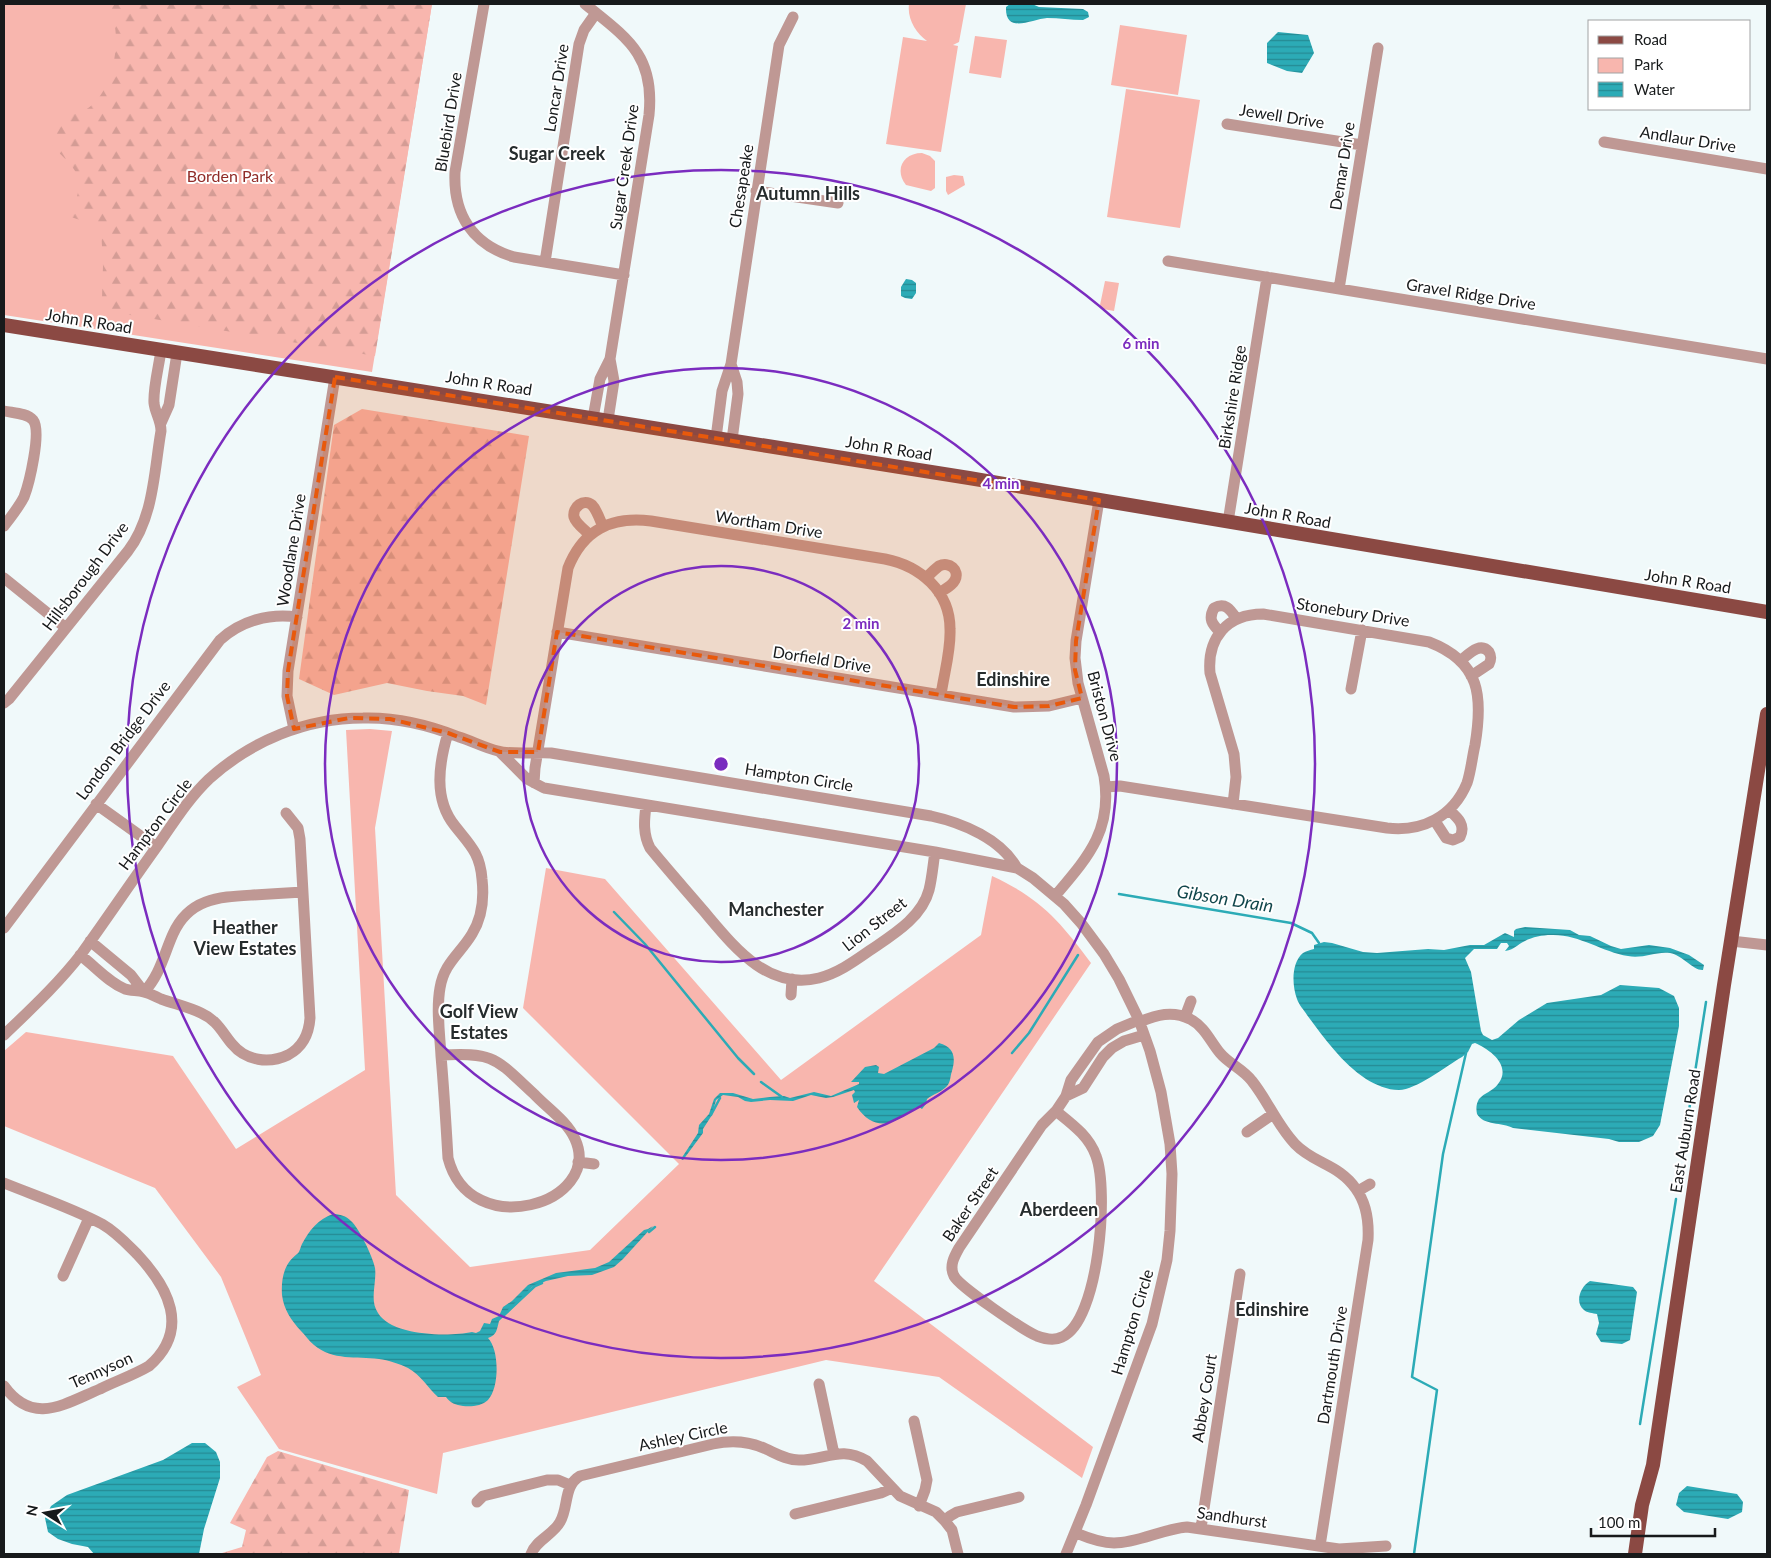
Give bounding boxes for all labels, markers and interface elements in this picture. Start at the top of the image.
legend [1588,20,1751,110]
text: Road [1634,30,1667,48]
street label: Loncar Drive [539,43,572,133]
text: Park [1634,55,1664,73]
street label: Bluebird Drive [430,71,465,173]
text: Water [1634,80,1675,98]
street label: Jewell Drive [1238,99,1326,132]
street label: Sugar Creek Drive [605,103,642,231]
street label: Demar Drive [1325,120,1358,212]
street label: Andlaur Drive [1639,122,1738,155]
district label: Sugar Creek [509,142,606,164]
street label: Chesapeake [725,143,756,229]
park label: Borden Park [187,166,274,185]
district label: Autumn Hills [755,182,860,204]
street label: Gravel Ridge Drive [1405,274,1537,313]
street label: John R Road [45,304,134,337]
text: 6 min [1122,334,1160,352]
street label: Birkshire Ridge [1214,344,1249,450]
street label: John R Road [445,366,534,399]
street label: John R Road [845,431,934,464]
text: 4 min [982,474,1020,492]
street label: Woodlane Drive [272,492,309,608]
street label: John R Road [1244,498,1333,531]
street label: Wortham Drive [714,506,824,541]
street label: Hillsborough Drive [37,517,132,634]
street label: John R Road [1644,564,1733,597]
street label: Stonebury Drive [1295,593,1411,630]
text: 2 min [842,614,880,632]
street label: Dorfield Drive [771,641,873,676]
district label: Edinshire [976,668,1050,690]
street label: Briston Drive [1084,669,1127,763]
street label: London Bridge Drive [72,676,174,803]
centre of rings [712,755,730,773]
street label: Hampton Circle [743,759,855,794]
street label: Hampton Circle [114,774,195,873]
water label: Gibson Drain [1175,880,1275,916]
street label: Lion Street [838,892,910,955]
district label: Manchester [728,898,824,920]
district label: Heather View Estates [193,916,297,959]
district label: Golf View Estates [440,1000,519,1043]
street label: East Auburn Road [1665,1068,1704,1194]
street label: Baker Street [938,1163,1002,1245]
district label: Aberdeen [1019,1198,1098,1220]
street label: Hampton Circle [1106,1267,1157,1377]
district label: Edinshire [1235,1298,1309,1320]
street label: Dartmouth Drive [1313,1304,1350,1425]
street label: Tennyson [66,1347,135,1392]
street label: Abbey Court [1187,1352,1220,1443]
street label: Ashley Circle [637,1417,729,1454]
north arrow [20,1488,70,1538]
street label: Sandhurst [1196,1502,1269,1531]
text: N [22,1504,41,1517]
scale bar [1591,1506,1715,1538]
text: 100 m [1598,1513,1640,1531]

